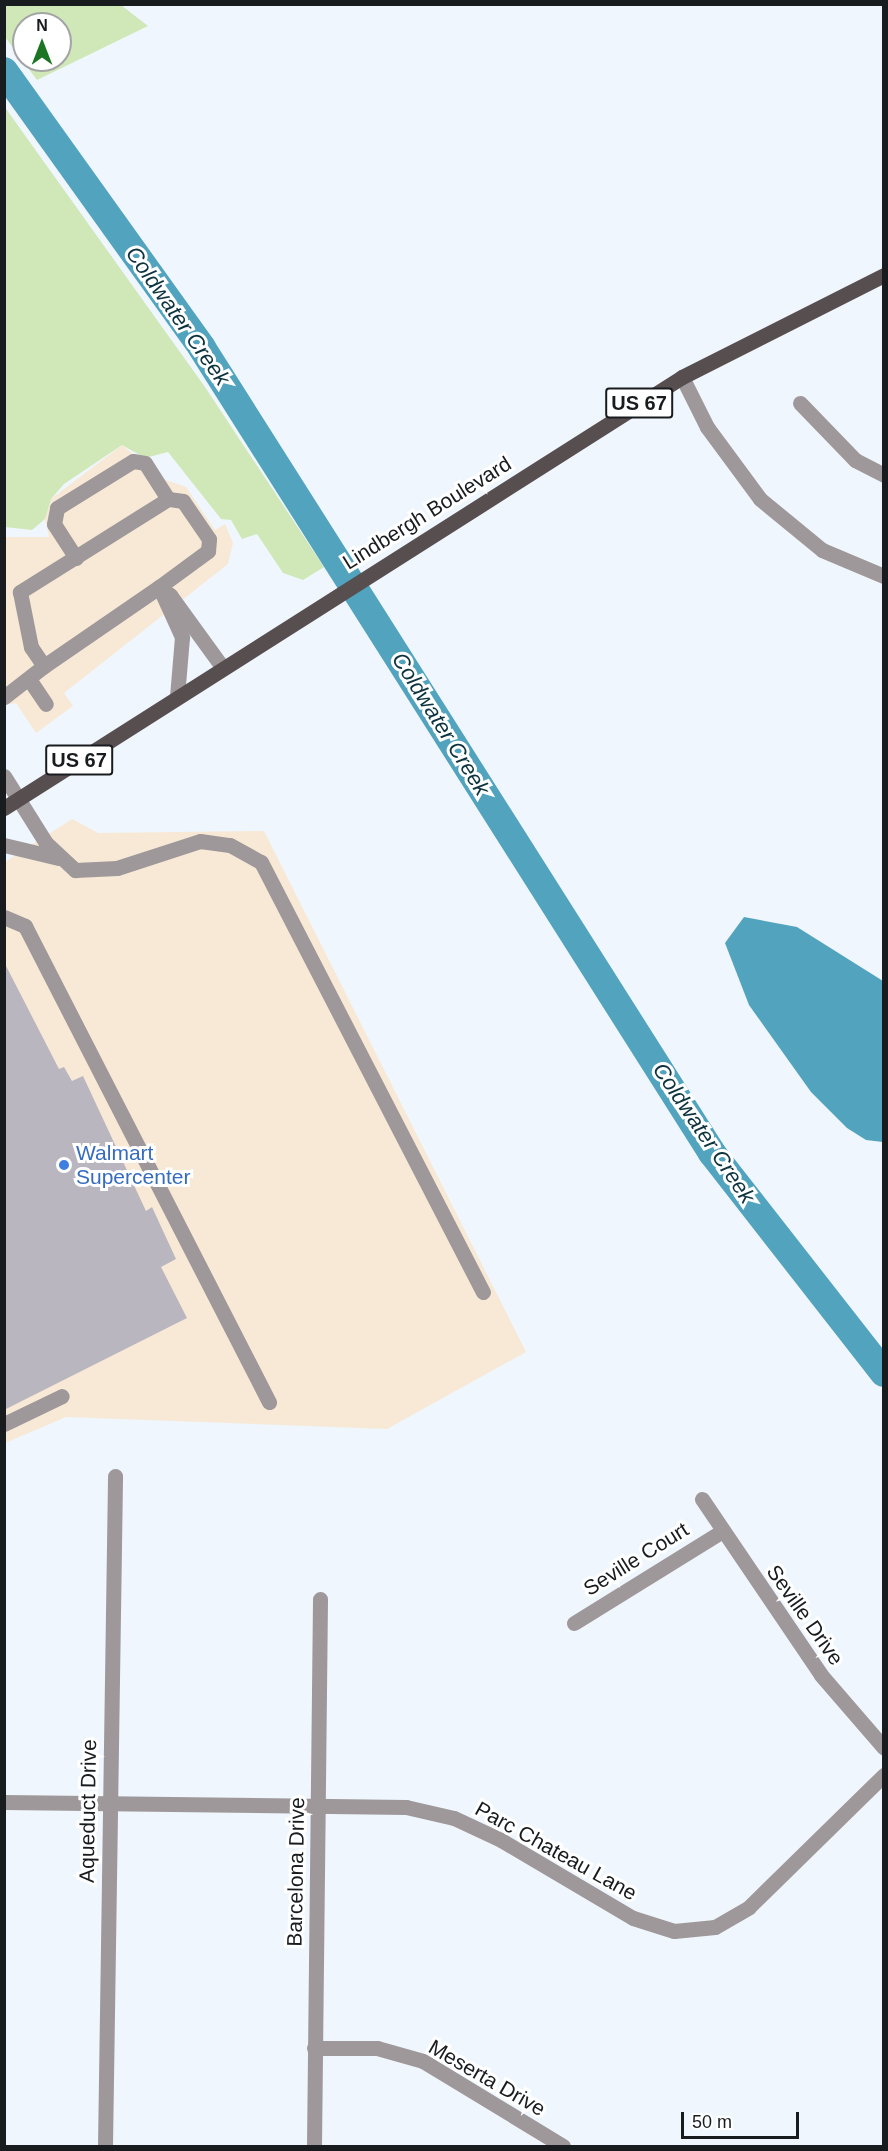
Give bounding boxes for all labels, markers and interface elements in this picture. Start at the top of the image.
north arrow [12,12,72,72]
text: N [36,17,48,34]
water label: Coldwater Creek [120,241,236,391]
road number: US 67 [604,386,674,420]
street label: Lindbergh Boulevard [338,451,516,575]
water label: Coldwater Creek [386,648,496,800]
road number: US 67 [44,743,113,777]
water label: Coldwater Creek [647,1058,761,1208]
place label: Walmart Supercenter [76,1140,190,1190]
marker: Walmart Supercenter [57,1158,71,1172]
street label: Seville Court [579,1517,693,1601]
street label: Seville Drive [761,1560,849,1670]
street label: Aqueduct Drive [74,1739,102,1883]
street label: Parc Chateau Lane [471,1796,641,1906]
street label: Barcelona Drive [282,1797,310,1947]
street label: Meserta Drive [424,2034,550,2122]
scale bar [684,2100,802,2138]
text: 50 m [692,2112,732,2132]

